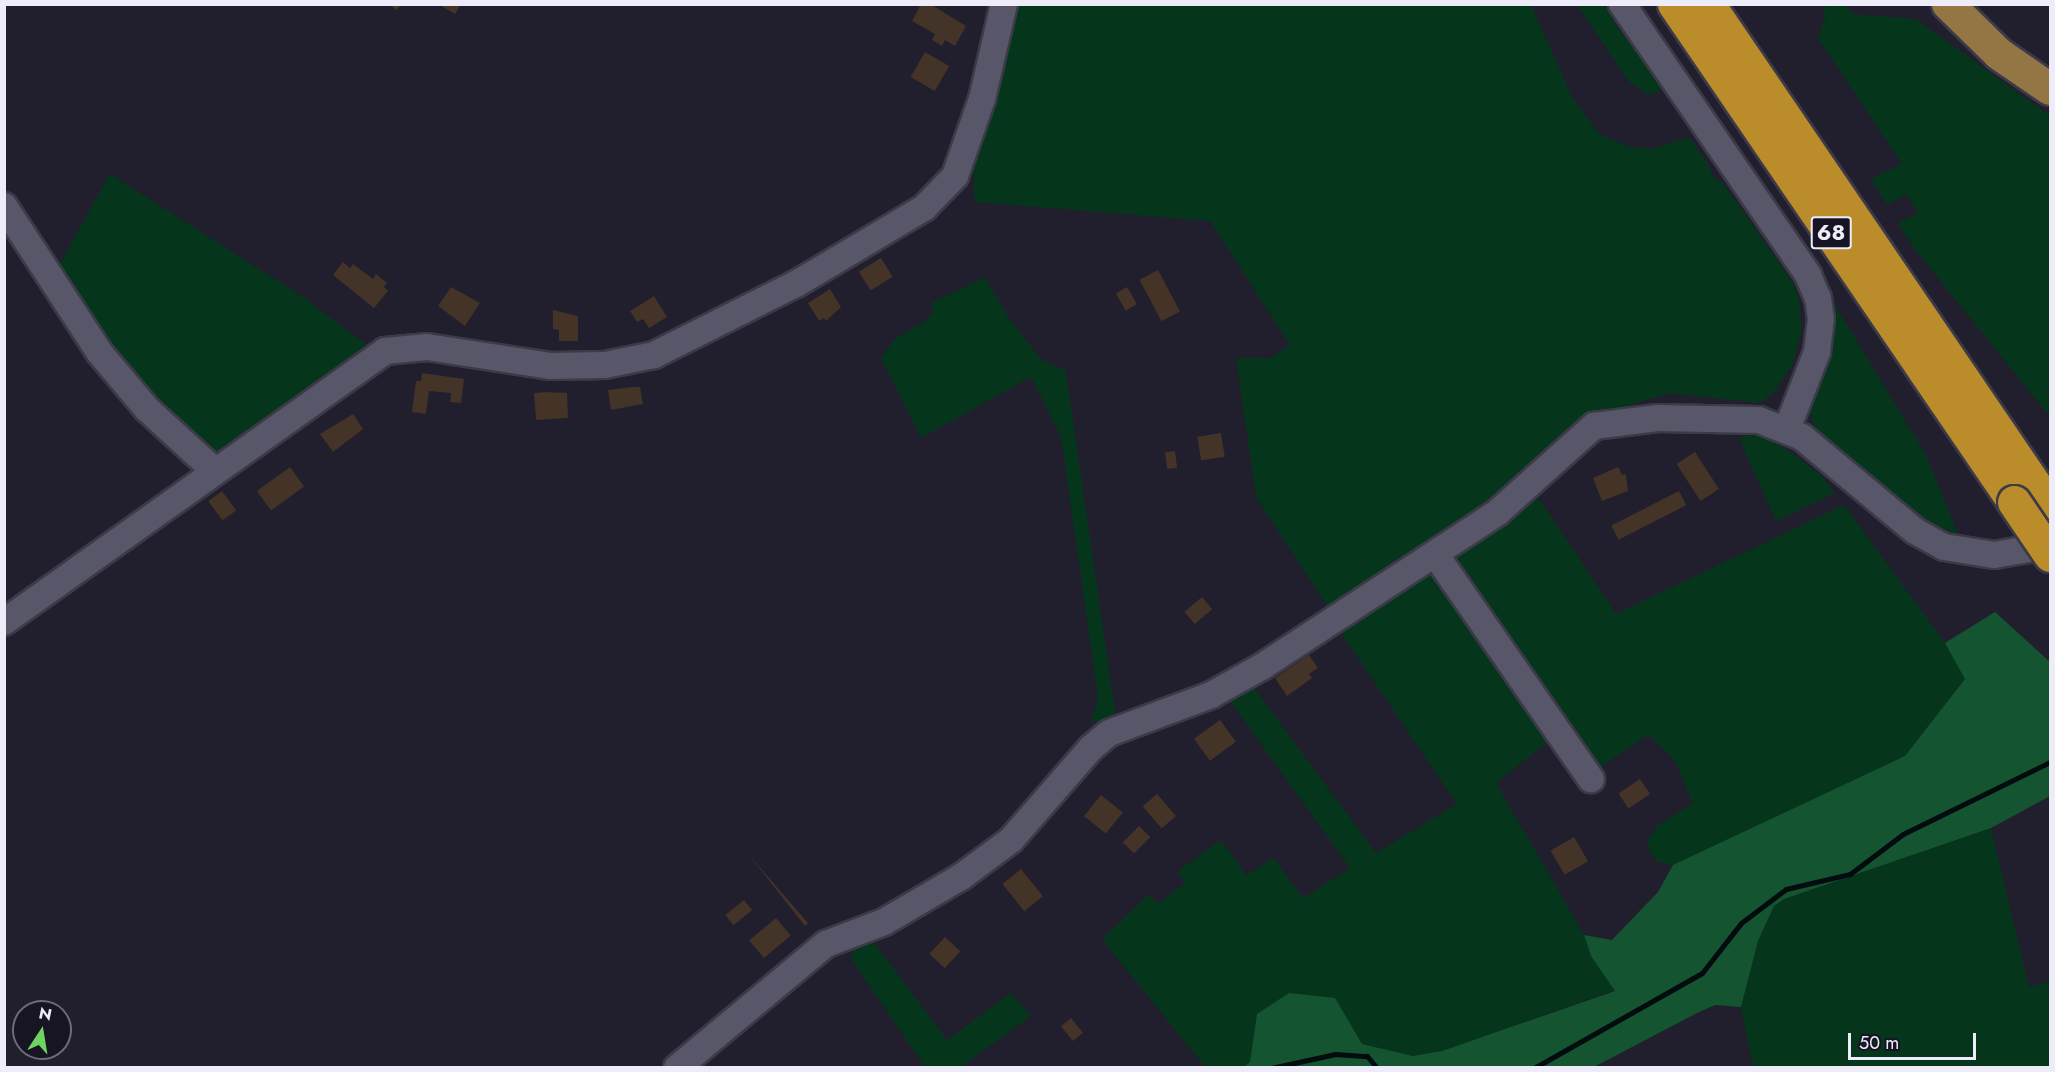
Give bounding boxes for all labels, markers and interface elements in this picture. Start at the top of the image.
road number: 68 [1810,214,1852,252]
north arrow [12,1000,72,1060]
text: N [37,1001,54,1026]
scale bar [1851,1021,1978,1059]
text: 50 m [1859,1030,1899,1056]

